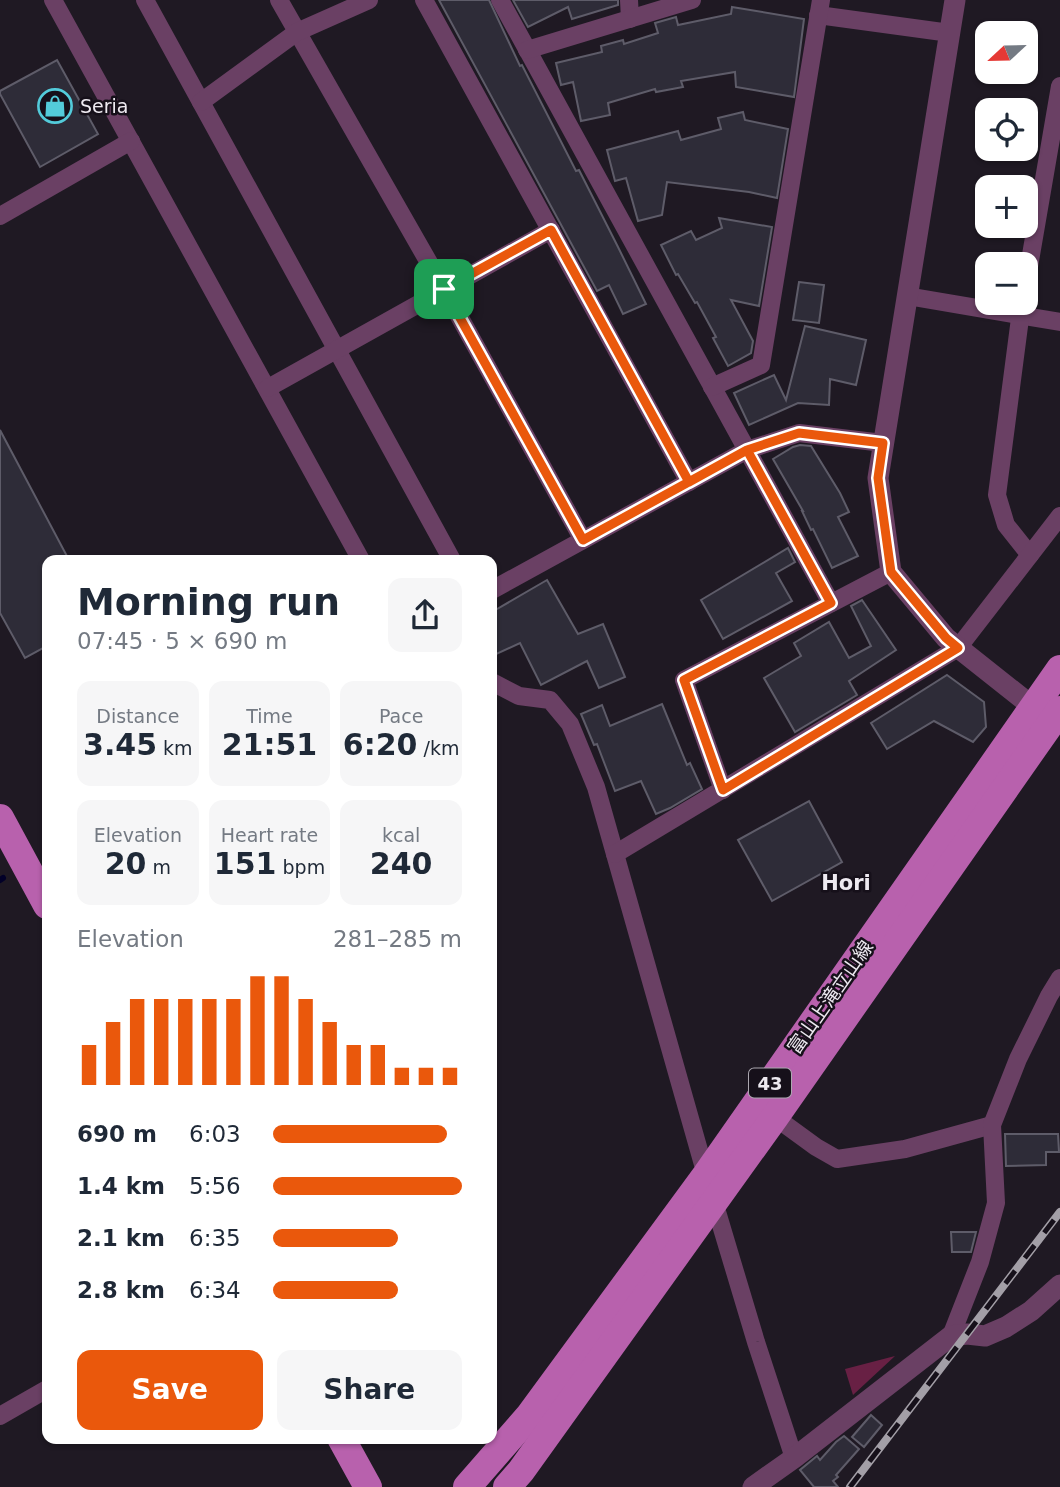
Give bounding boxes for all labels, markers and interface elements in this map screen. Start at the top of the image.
north arrow [975,21,1038,84]
map controls [975,21,1038,315]
shop icon: Seria [36,87,74,125]
place label: Seria [80,95,128,117]
button: locate [975,98,1038,161]
button: + [975,175,1038,238]
button: − [975,252,1038,315]
pin [414,259,474,319]
icon: arrive [425,270,463,308]
button: share [388,578,462,652]
text: Morning run [77,580,340,624]
text: 07:45 · 5 × 690 m [77,628,287,654]
text: Distance [96,705,179,727]
text: Time [246,705,293,727]
text: Pace [379,705,423,727]
text: 3.45 [83,727,157,762]
text: 21:51 [222,727,317,762]
text: 6:20 [343,727,417,762]
text: km [157,737,193,759]
text: /km [417,737,459,759]
text: Elevation [94,824,182,846]
text: Heart rate [221,824,318,846]
text: kcal [382,824,420,846]
text: 20 [105,846,146,881]
text: 151 [214,846,276,881]
text: 240 [370,846,432,881]
text: m [146,856,171,878]
text: bpm [276,856,325,878]
district label: Hori [821,871,871,895]
text: Elevation [77,926,184,952]
text: 281–285 m [333,926,462,952]
street label: 富山上滝立山線 [783,936,877,1058]
road number: 43 [749,1068,791,1098]
text: 690 m [77,1121,157,1147]
text: 6:03 [189,1121,241,1147]
text: 1.4 km [77,1173,165,1199]
text: 5:56 [189,1173,241,1199]
text: 2.1 km [77,1225,165,1251]
text: 6:35 [189,1225,241,1251]
text: 2.8 km [77,1277,165,1303]
text: 6:34 [189,1277,241,1303]
button: Save [77,1350,263,1430]
button: Share [277,1350,462,1430]

